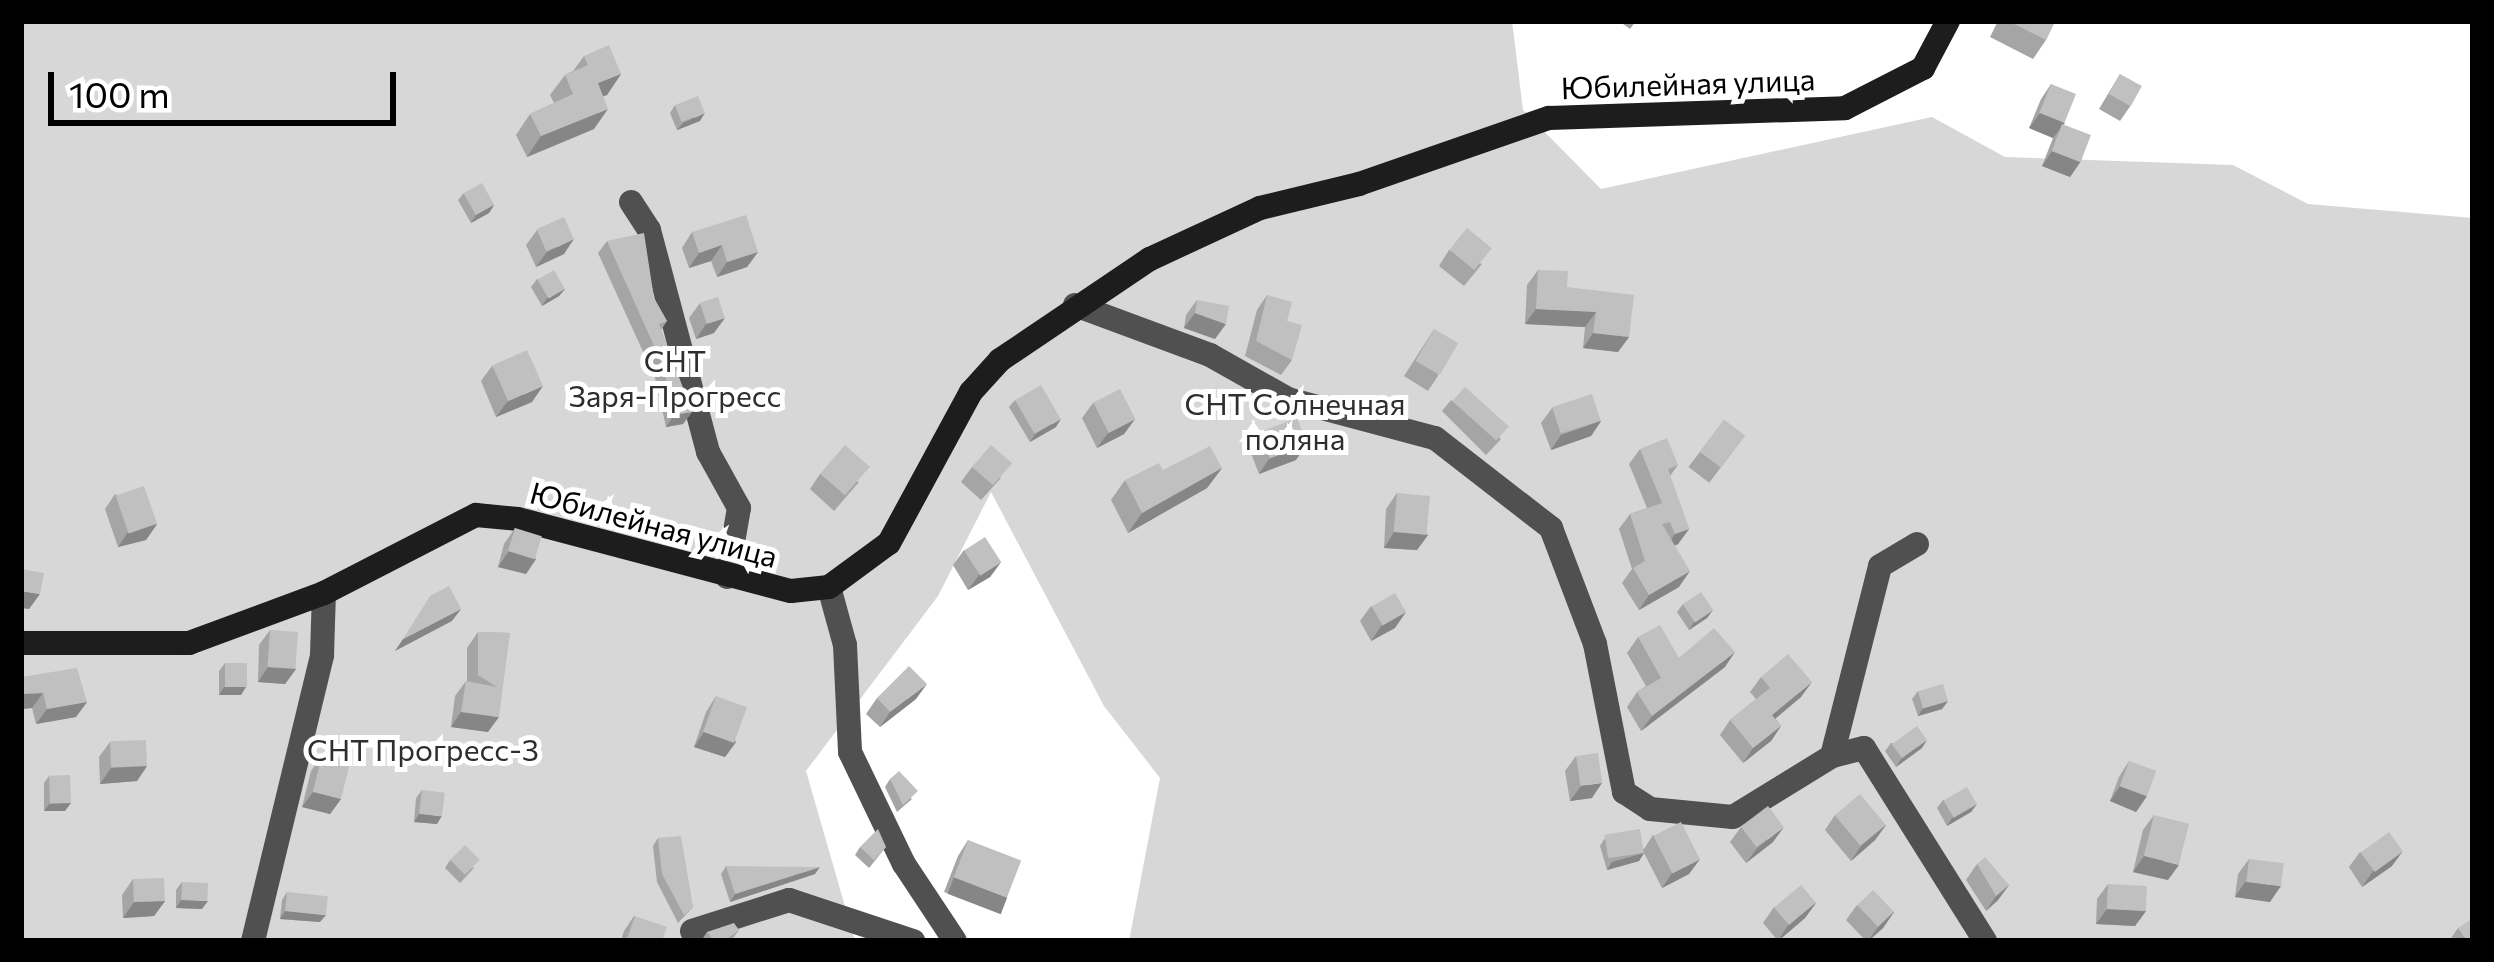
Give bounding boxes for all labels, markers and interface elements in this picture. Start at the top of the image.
scale bar [54,48,402,122]
street label: Юбилейная улица [1560,61,1816,105]
text: 100 m [69,71,170,115]
park label: СНТ Заря-Прогресс [569,342,781,412]
park label: СНТ Солнечная поляна [1185,385,1405,456]
street label: Юбилейная улица [526,474,782,574]
park label: СНТ Прогресс-3 [307,731,539,767]

